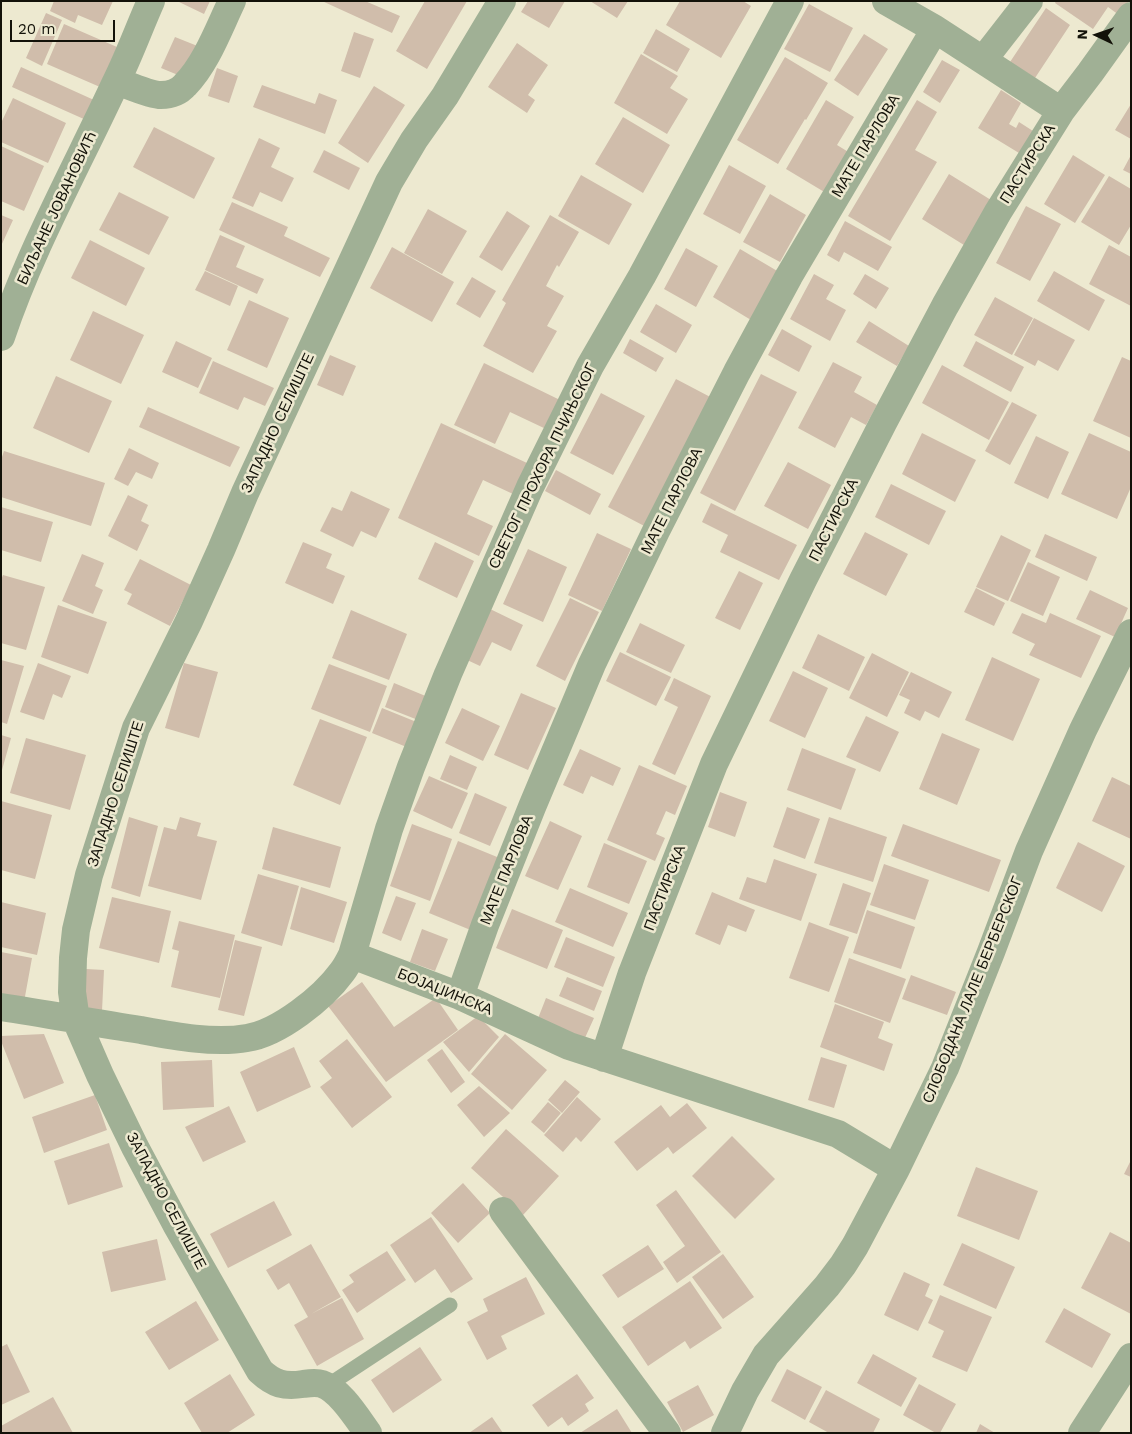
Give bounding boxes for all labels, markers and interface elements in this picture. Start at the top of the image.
scale bar [12,10,118,42]
north arrow [1072,10,1122,60]
text: 20 m [18,20,56,38]
text: N [1074,29,1090,40]
street label: МАТЕ ПАРЛОВА [828,91,904,201]
street label: ПАСТИРСКА [996,121,1060,207]
street label: БИЉАНЕ ЈОВАНОВИЋ [14,128,100,288]
street label: ЗАПАДНО СЕЛИШТЕ [238,350,318,496]
street label: СВЕТОГ ПРОХОРА ПЧИЊСКОГ [485,360,601,572]
street label: МАТЕ ПАРЛОВА [638,445,706,557]
street label: ПАСТИРСКА [806,476,862,564]
street label: ЗАПАДНО СЕЛИШТЕ [84,719,148,869]
street label: МАТЕ ПАРЛОВА [477,813,537,927]
street label: ПАСТИРСКА [640,843,690,933]
street label: СЛОБОДАНА ЛАЛЕ БЕРБЕРСКОГ [919,874,1027,1106]
street label: БОЈАЏИНСКА [395,965,495,1019]
street label: ЗАПАДНО СЕЛИШТЕ [122,1130,210,1272]

